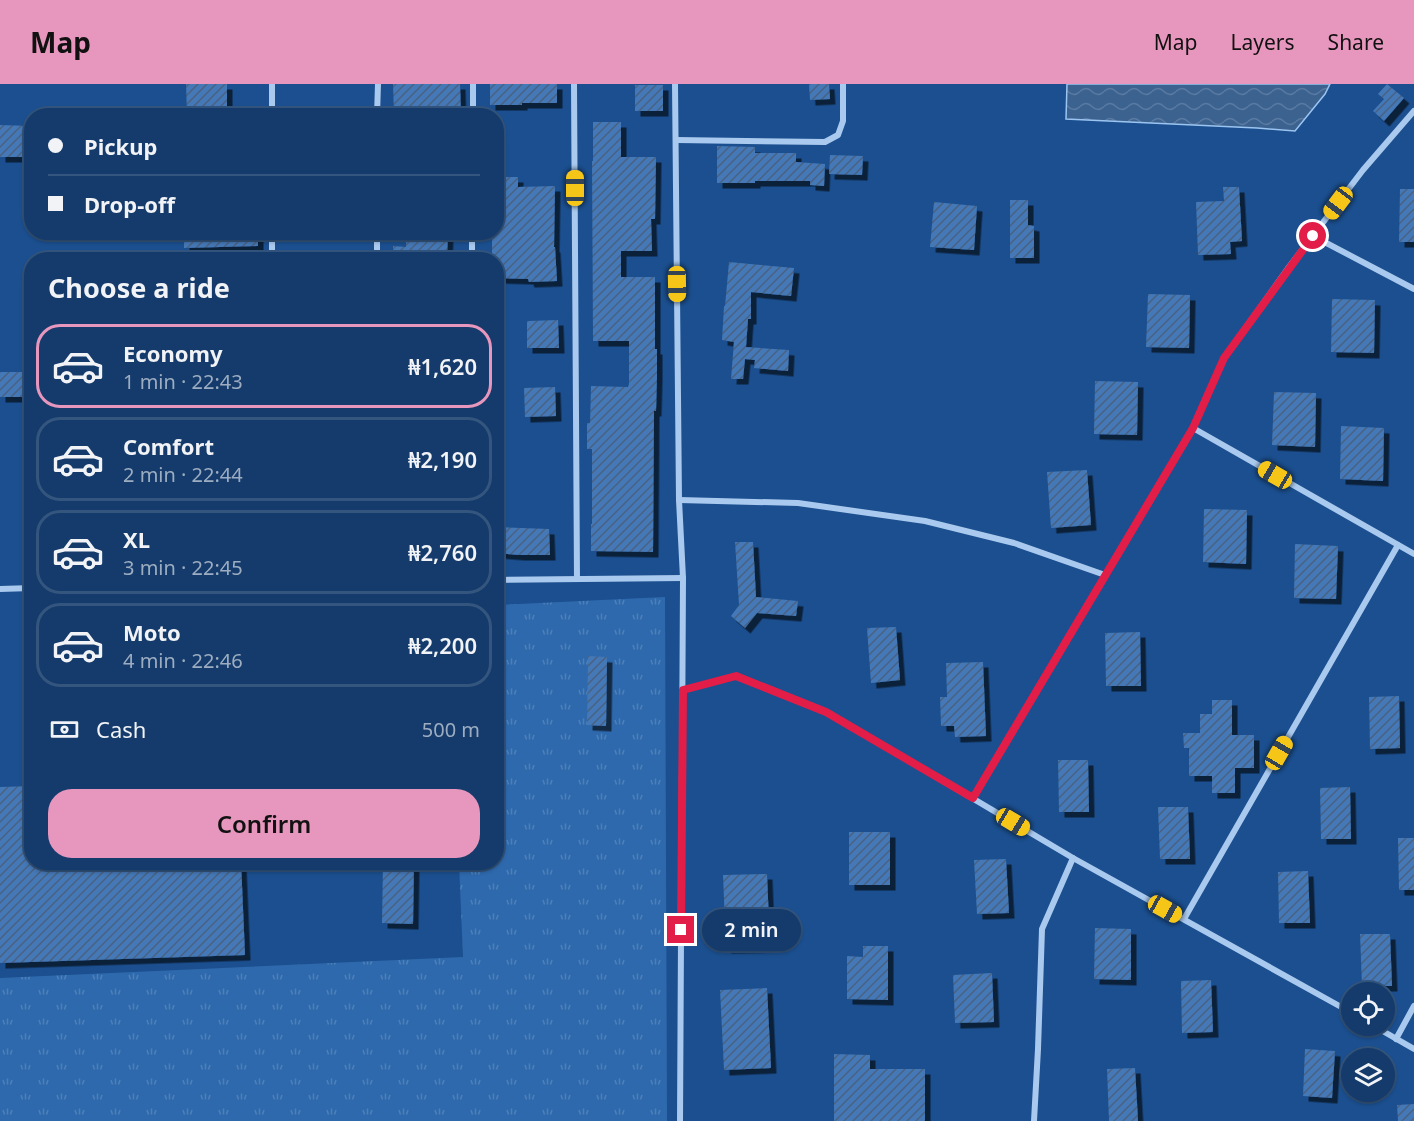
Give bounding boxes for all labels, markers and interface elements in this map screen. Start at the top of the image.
text: Map [30,23,91,61]
text: Map [1154,28,1198,56]
text: Layers [1231,28,1295,56]
text: Share [1328,28,1384,56]
text: Pickup [84,131,157,161]
car [566,170,584,206]
car [1320,183,1356,223]
text: Drop-off [84,189,175,219]
route start [1299,222,1326,249]
car [668,266,686,302]
text: Choose a ride [48,269,230,306]
text: Economy [123,338,222,368]
icon: car [51,339,105,393]
text: ₦1,620 [408,351,477,381]
text: 1 min · 22:43 [123,368,243,395]
text: Comfort [123,431,214,461]
icon: car [51,432,105,486]
text: ₦2,190 [408,444,477,474]
car [1255,458,1295,492]
text: 2 min · 22:44 [123,461,243,488]
text: XL [123,524,150,554]
icon: car [51,525,105,579]
text: ₦2,760 [408,537,477,567]
text: 3 min · 22:45 [123,554,243,581]
text: Moto [123,617,181,647]
icon: car [51,618,105,672]
text: ₦2,200 [408,630,477,660]
text: 4 min · 22:46 [123,647,243,674]
icon: cash [48,713,81,746]
text: Cash [96,714,146,744]
text: 500 m [422,716,480,743]
car [1262,733,1296,773]
button: Confirm [48,789,480,858]
car [993,805,1033,839]
car [1145,892,1185,926]
callout: 2 min [702,909,801,951]
route end [667,916,694,943]
text: 2 min [724,916,779,943]
map controls [1341,982,1395,1102]
button: locate [1341,982,1395,1036]
button: layers [1341,1048,1395,1102]

